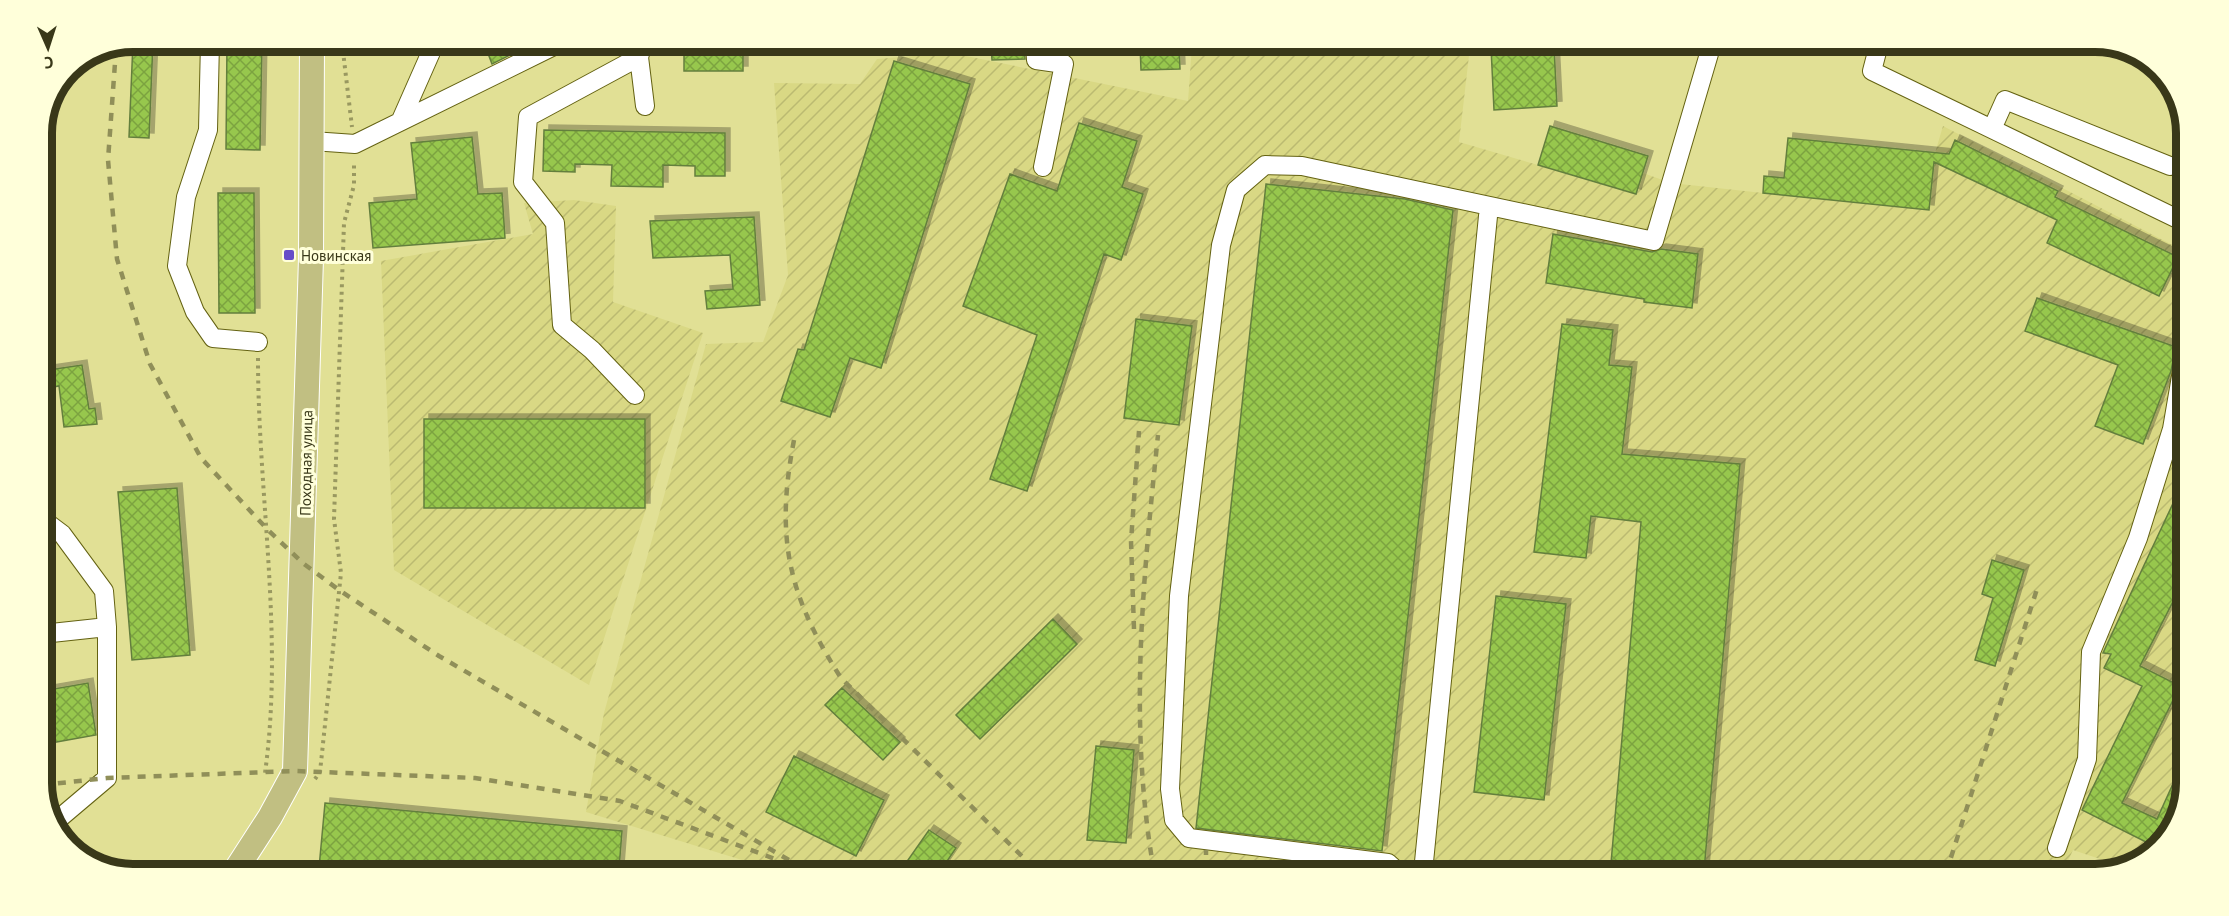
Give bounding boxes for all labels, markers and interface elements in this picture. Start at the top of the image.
north arrow [18,18,78,78]
text: С [44,53,54,73]
place label: Новинская [301,246,371,265]
marker: Новинская [282,248,296,262]
street label: Походная улица [296,410,316,516]

